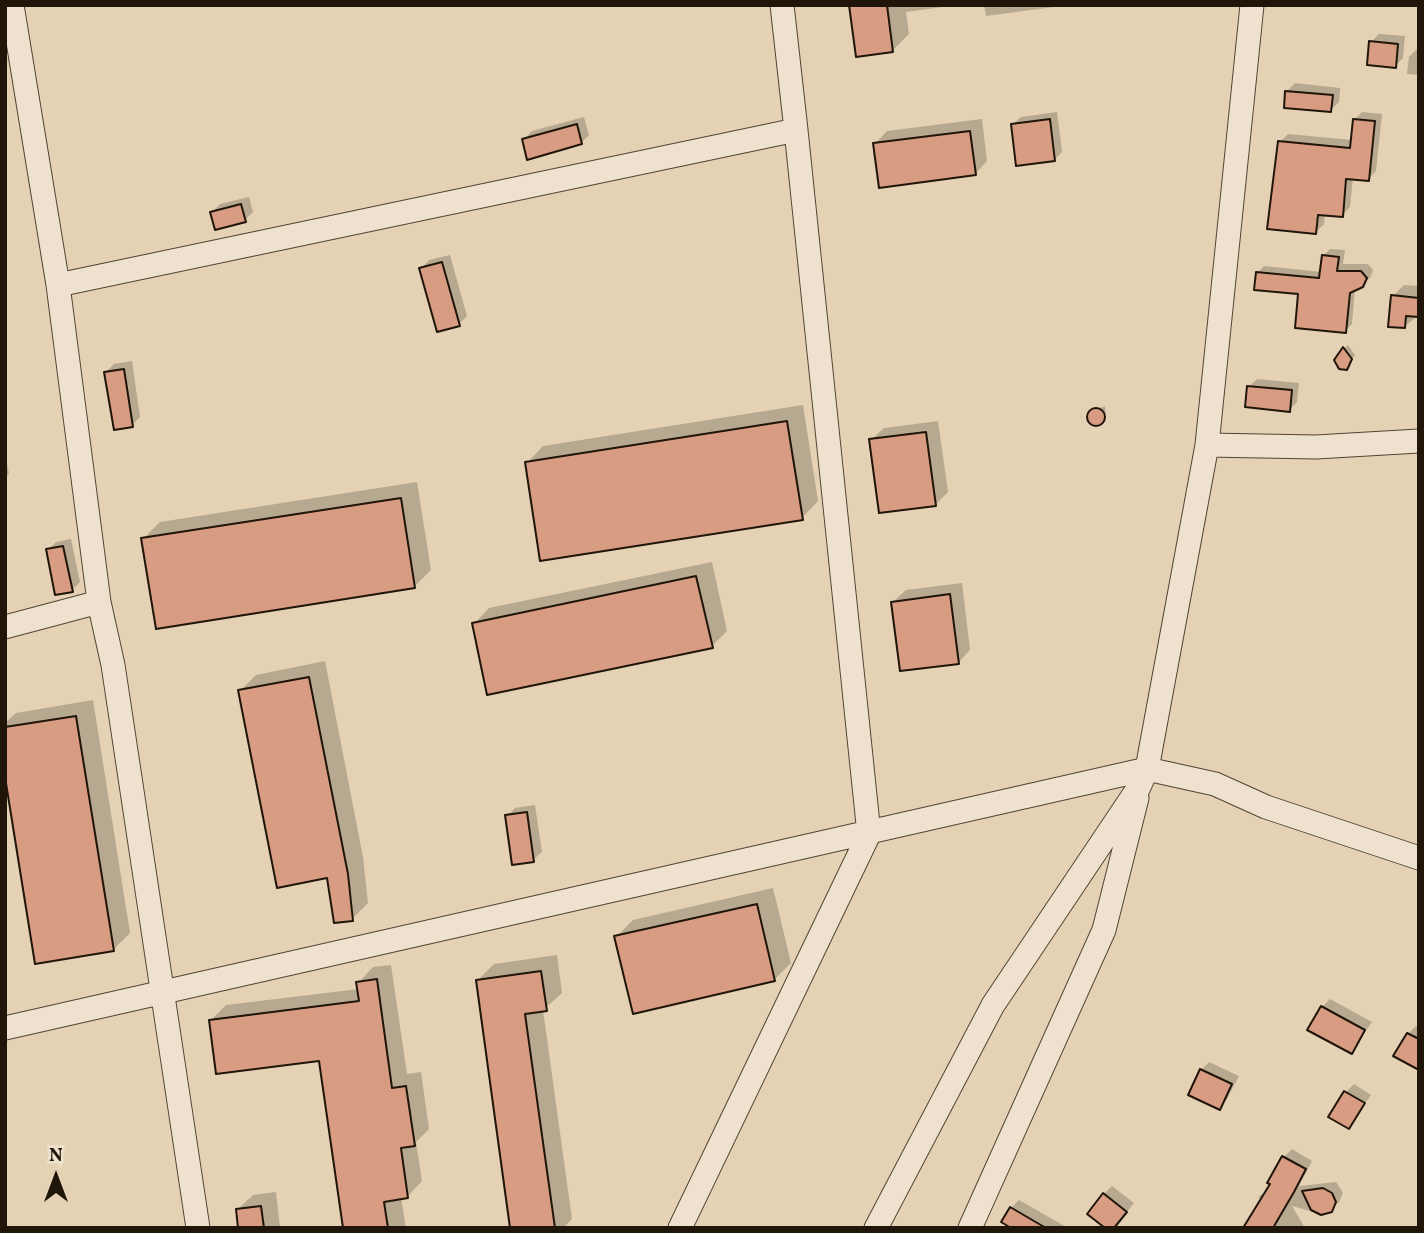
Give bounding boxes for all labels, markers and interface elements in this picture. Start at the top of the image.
north arrow [21,1142,91,1212]
text: N [49,1143,63,1169]

